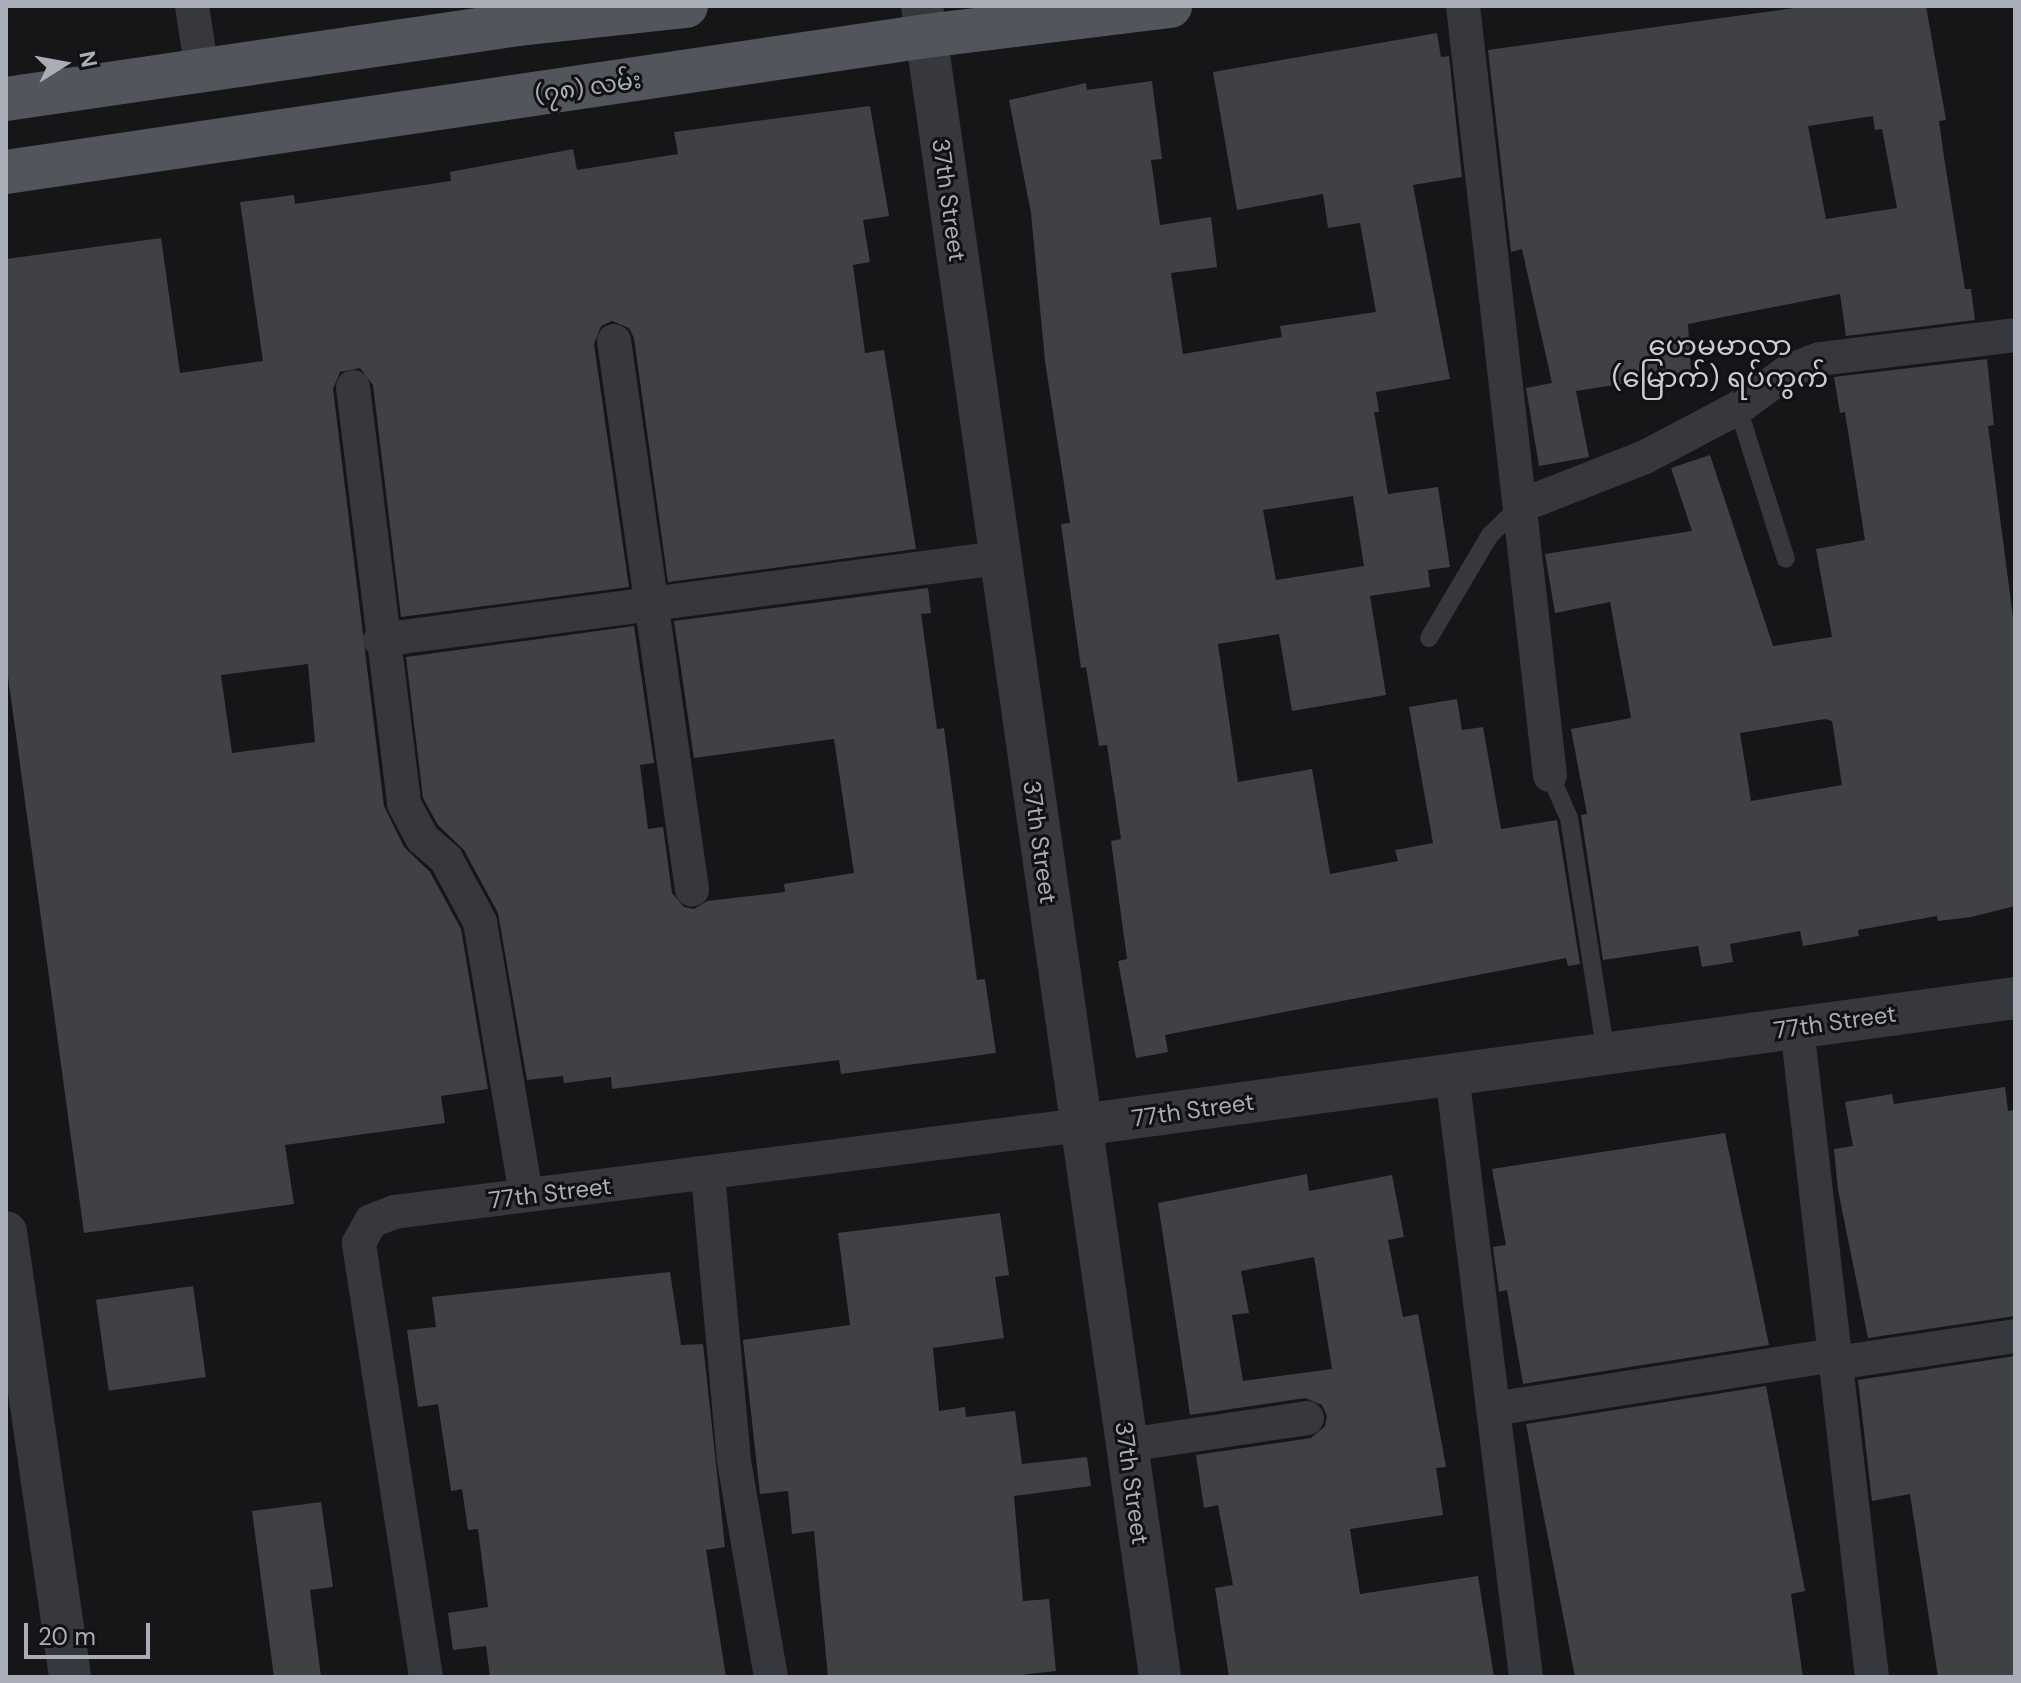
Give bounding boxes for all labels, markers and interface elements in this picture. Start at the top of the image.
north arrow [24,24,104,104]
text: N [72,49,104,70]
street label: (၇၈) လမ်း [533,65,643,109]
street label: 37th Street [926,137,972,263]
district label: ဟေမမာလာ (မြောက်) ရပ်ကွက် [1612,329,1828,395]
street label: 37th Street [1017,779,1063,905]
street label: 77th Street [1772,999,1898,1045]
street label: 77th Street [1130,1087,1256,1133]
street label: 77th Street [487,1171,613,1215]
street label: 37th Street [1109,1420,1155,1546]
scale bar [28,1607,154,1657]
text: 20 m [38,1621,96,1652]

